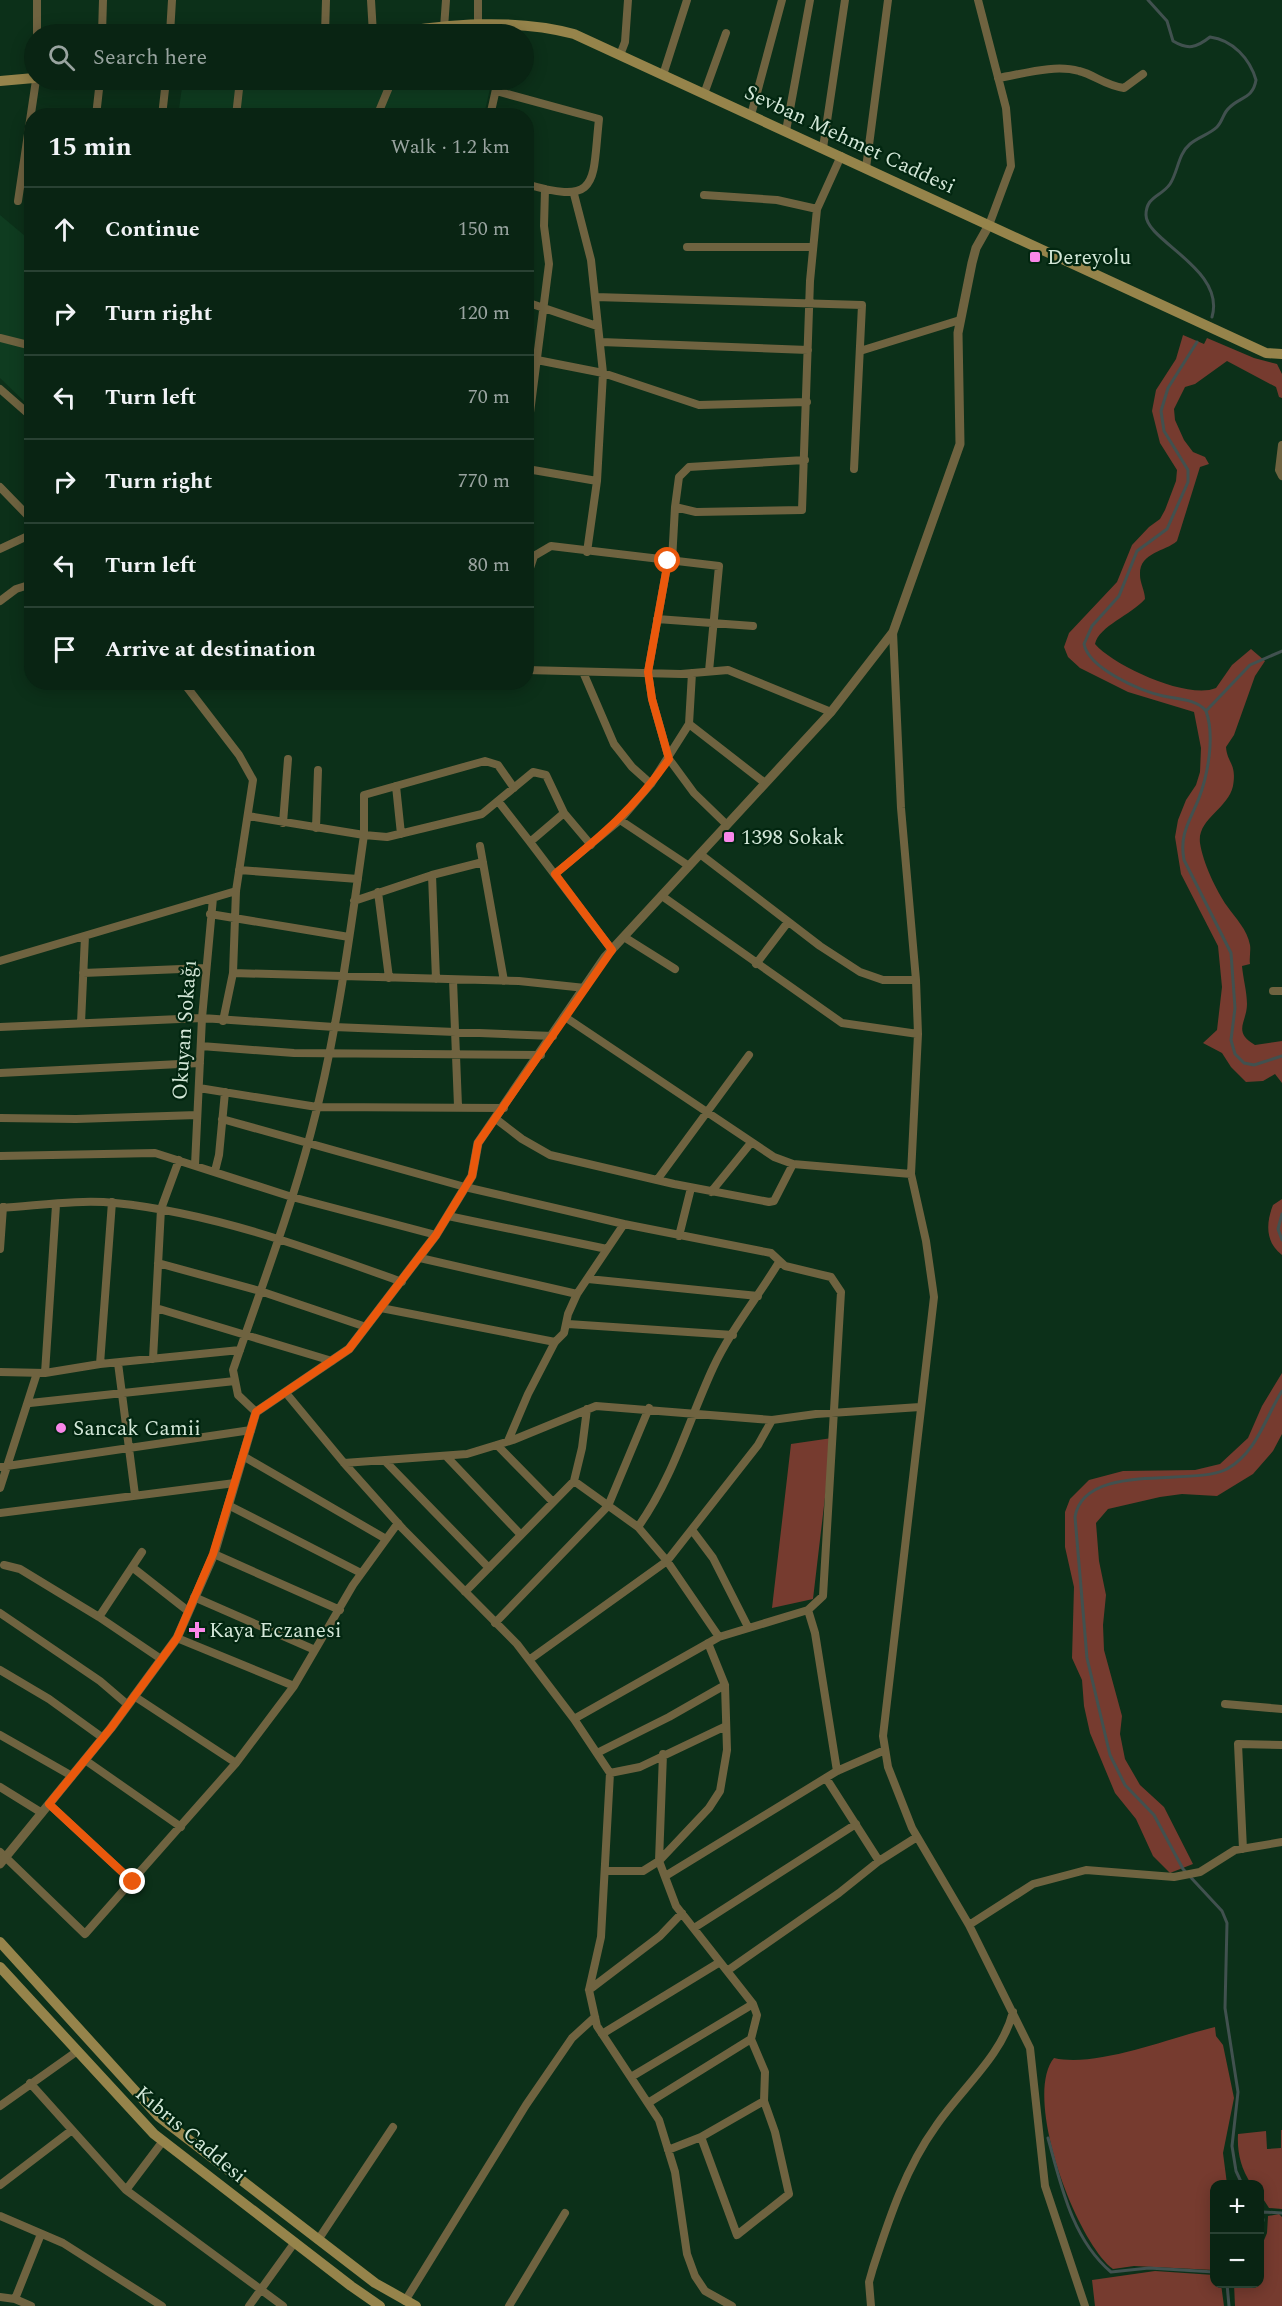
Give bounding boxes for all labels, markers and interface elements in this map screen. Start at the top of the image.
search box [24,24,534,90]
icon: search [45,41,78,74]
text: Search here [93,41,207,74]
street label: Sevban Mehmet Caddesi [739,77,960,203]
text: 15 min [48,127,132,167]
text: Walk · 1.2 km [391,132,510,162]
icon: ahead [48,213,81,246]
text: Continue [105,213,200,246]
text: 150 m [458,214,510,244]
place label: Dereyolu [1047,242,1132,274]
marker: Dereyolu [1028,250,1042,264]
icon: right [48,297,81,330]
text: Turn right [105,297,212,330]
text: 120 m [458,298,510,328]
icon: left [48,381,81,414]
text: Turn left [105,381,197,414]
text: 70 m [468,382,510,412]
icon: right [48,465,81,498]
text: Turn right [105,465,212,498]
text: 770 m [458,466,510,496]
route start [654,547,680,573]
icon: left [48,549,81,582]
text: Turn left [105,549,197,582]
text: 80 m [468,550,510,580]
icon: arrive [48,633,81,666]
text: Arrive at destination [105,633,316,666]
place label: 1398 Sokak [741,822,845,854]
marker: 1398 Sokak [722,830,736,844]
street label: Okuyan Sokağı [164,959,206,1101]
place label: Sancak Camii [73,1413,201,1445]
marker: Sancak Camii [54,1421,68,1435]
place label: Kaya Eczanesi [209,1615,342,1647]
marker: Kaya Eczanesi [190,1623,204,1637]
route end [119,1868,145,1894]
street label: Kıbrıs Caddesi [127,2078,253,2191]
map controls [1210,2180,1264,2288]
button: + [1210,2180,1264,2234]
button: − [1210,2234,1264,2288]

